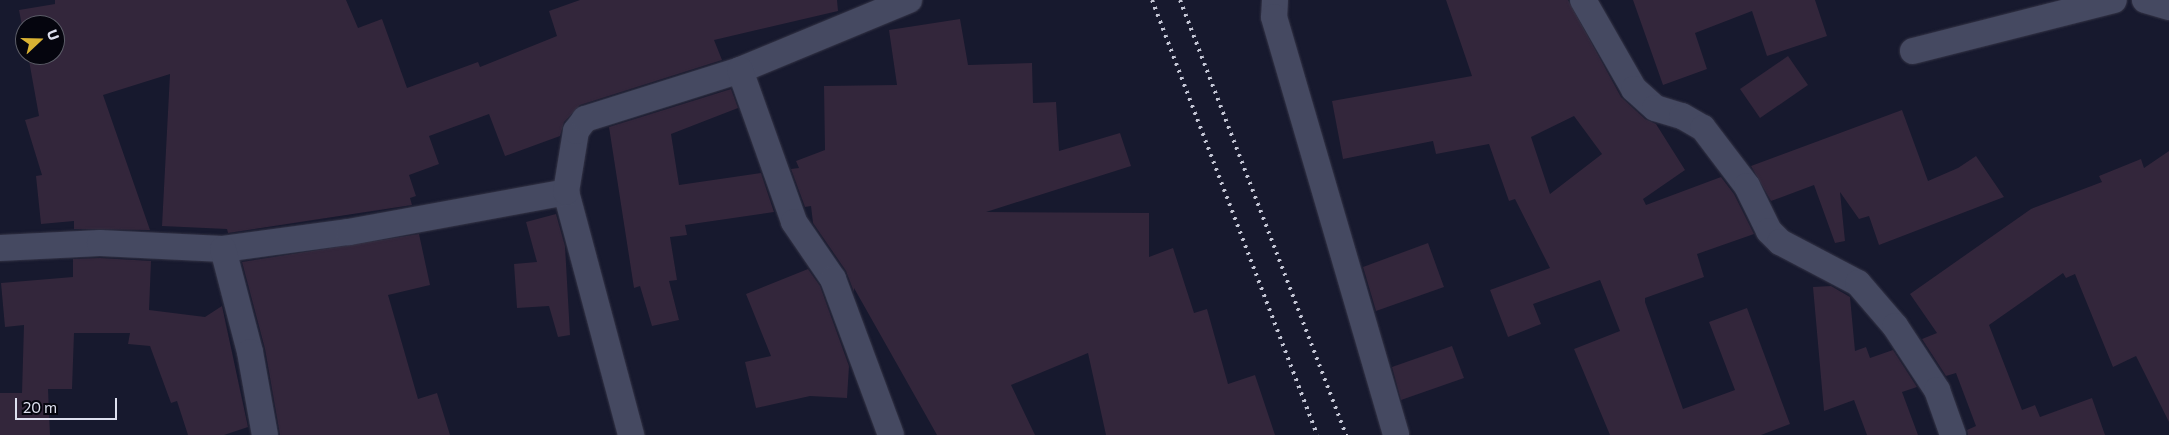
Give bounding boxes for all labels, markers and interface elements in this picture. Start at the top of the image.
north arrow [15,15,65,65]
text: U [44,27,63,43]
scale bar [18,388,120,420]
text: 20 m [23,398,57,416]

